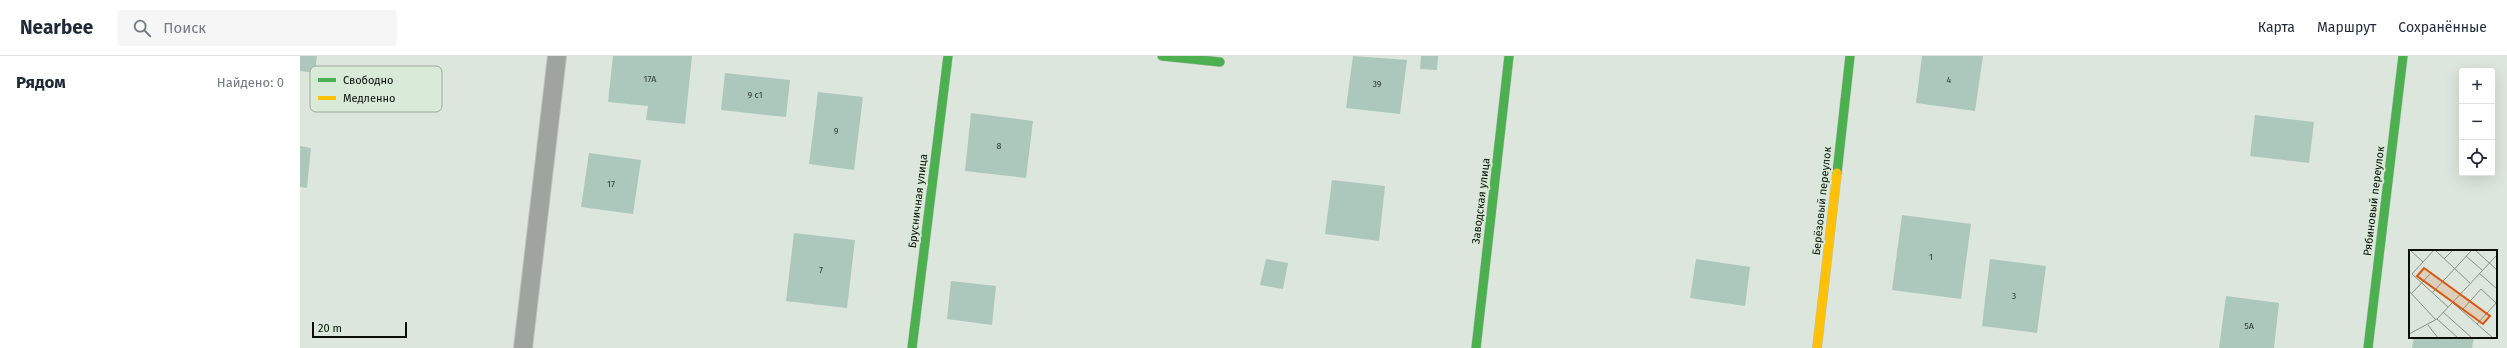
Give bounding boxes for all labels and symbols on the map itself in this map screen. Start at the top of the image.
legend [310,66,442,112]
text: Свободно [343,74,393,87]
house number: 17А [644,74,657,84]
house number: 4 [1947,75,1952,85]
house number: 39 [1372,79,1382,89]
house number: 9 с1 [747,90,763,100]
text: Медленно [343,92,395,105]
house number: 9 [834,126,839,136]
house number: 8 [997,141,1002,151]
street label: Рябиновый переулок [2361,145,2387,257]
street label: Берёзовый переулок [1810,146,1834,256]
street label: Брусничная улица [906,153,930,249]
street label: Заводская улица [1469,157,1493,245]
house number: 17 [607,179,615,189]
inset map [2409,250,2497,338]
house number: 1 [1929,252,1933,262]
house number: 7 [819,265,823,275]
house number: 3 [2012,291,2016,301]
scale bar [312,320,407,339]
house number: 5А [2244,321,2255,331]

